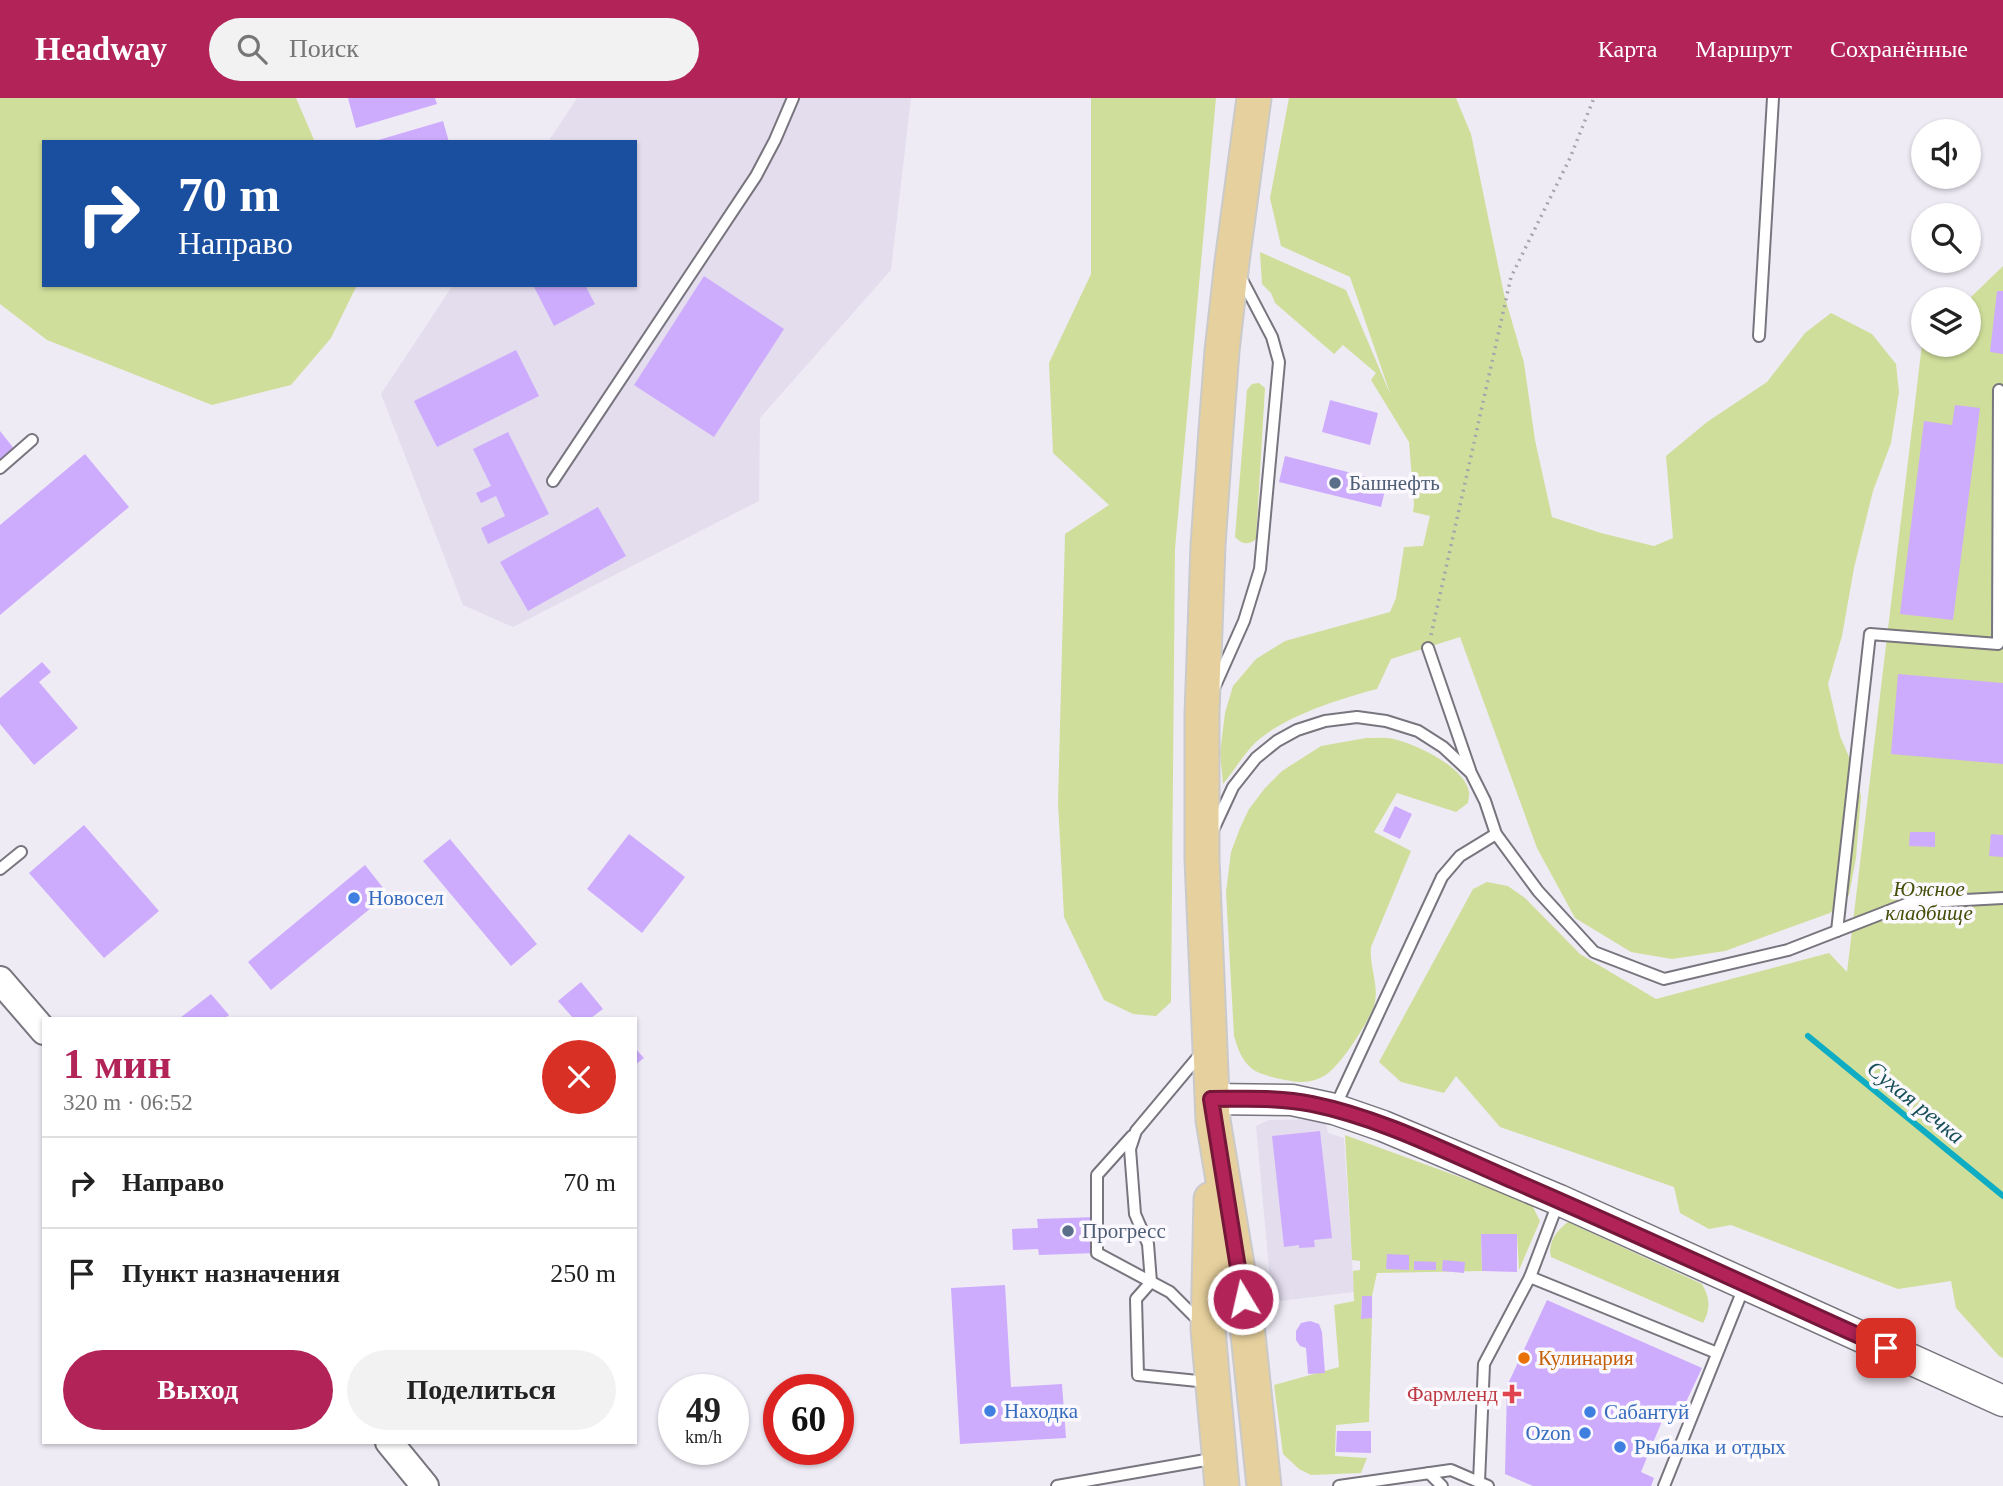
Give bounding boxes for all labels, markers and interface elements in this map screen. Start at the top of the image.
search box [209,18,699,81]
icon: search [233,30,271,68]
text: Headway [35,31,167,67]
text: Поиск [289,34,359,63]
text: Карта [1598,36,1657,62]
text: Маршрут [1695,36,1792,62]
text: Сохранённые [1830,36,1968,62]
map controls [1911,119,1981,357]
button: sound [1911,119,1981,189]
text: 70 m [178,167,280,222]
icon: right [63,168,154,259]
button: search [1911,203,1981,273]
text: Направо [178,225,293,261]
button: layers [1911,287,1981,357]
place label: Башнефть [1349,471,1440,495]
marker: Башнефть [1327,475,1343,491]
park label: Южное кладбище [1885,877,1973,925]
place label: Новосел [368,886,444,910]
marker: Новосел [346,890,362,906]
button: close [542,1040,616,1114]
text: 1 мин [63,1041,172,1087]
water label: Сухая речка [1862,1056,1969,1149]
text: 320 m · 06:52 [63,1090,193,1115]
icon: right [63,1164,101,1202]
text: Направо [122,1168,224,1197]
text: 70 m [563,1168,616,1197]
place label: Прогресс [1082,1219,1166,1243]
marker: Прогресс [1060,1223,1076,1239]
icon: arrive [63,1255,101,1293]
text: Пункт назначения [122,1259,340,1288]
text: 250 m [550,1259,616,1288]
position arrow [1206,1262,1280,1336]
pin [1856,1318,1916,1378]
icon: arrive [1867,1329,1905,1367]
place label: Кулинария [1538,1346,1634,1370]
button: Выход [63,1350,333,1430]
button: Поделиться [347,1350,616,1430]
marker: Кулинария [1516,1350,1532,1366]
speed limit sign: 60 [763,1374,854,1465]
place label: Фармленд [1407,1382,1498,1406]
marker: Фармленд [1504,1386,1520,1402]
text: 49 [686,1391,721,1430]
place label: Находка [1004,1399,1079,1423]
place label: Сабантуй [1604,1400,1689,1424]
marker: Находка [982,1403,998,1419]
marker: Сабантуй [1582,1404,1598,1420]
place label: Ozon [1526,1421,1571,1445]
marker: Ozon [1577,1425,1593,1441]
text: km/h [685,1427,722,1447]
place label: Рыбалка и отдых [1634,1435,1786,1459]
marker: Рыбалка и отдых [1612,1439,1628,1455]

